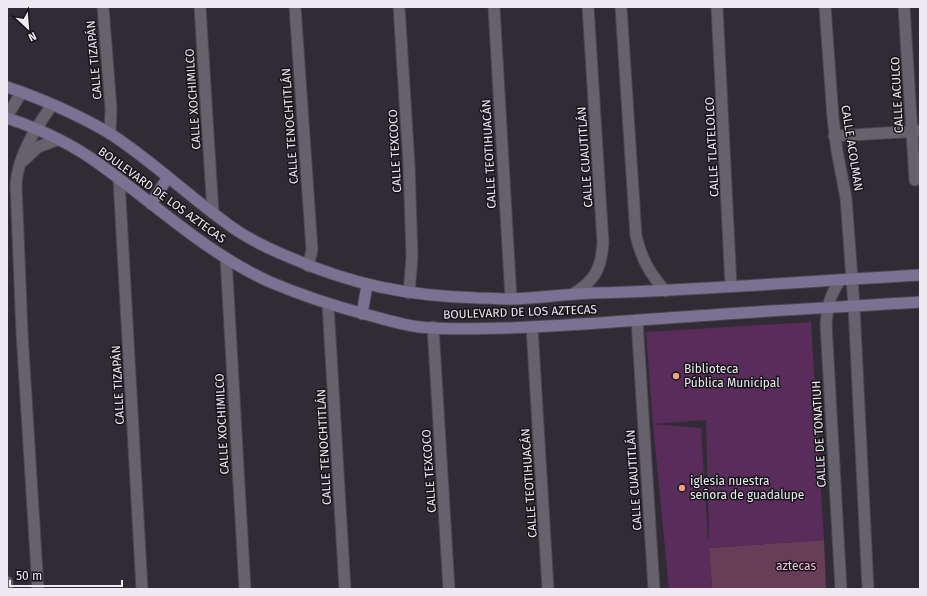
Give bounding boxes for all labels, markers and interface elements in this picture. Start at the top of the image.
north arrow [8,8,48,48]
street label: CALLE TIZAPÁN [83,20,104,100]
text: N [26,29,38,44]
street label: CALLE XOCHIMILCO [182,48,204,150]
street label: CALLE ACULCO [888,56,906,134]
street label: CALLE TENOCHTITLÁN [278,68,301,184]
street label: CALLE TLATELOLCO [702,97,722,197]
street label: CALLE TEOTIHUACÁN [478,99,499,209]
street label: CALLE ACOLMAN [838,104,866,192]
street label: CALLE CUAUTITLÁN [573,106,596,208]
street label: CALLE TEXCOCO [386,109,404,193]
street label: BOULEVARD DE LOS AZTECAS [96,144,229,246]
street label: BOULEVARD DE LOS AZTECAS [443,302,598,322]
street label: CALLE TIZAPÁN [108,345,127,425]
place label: Biblioteca Pública Municipal [684,362,780,390]
marker: Biblioteca Pública Municipal [671,371,681,381]
street label: CALLE XOCHIMILCO [212,373,232,475]
street label: CALLE DE TONATIUH [809,380,829,488]
street label: CALLE TENOCHTITLÁN [313,389,334,505]
street label: CALLE TEOTIHUACÁN [517,428,540,538]
street label: CALLE TEXCOCO [419,429,439,513]
street label: CALLE CUAUTITLÁN [622,429,645,531]
place label: iglesia nuestra señora de guadalupe [690,474,804,502]
marker: iglesia nuestra señora de guadalupe [677,483,687,493]
park label: aztecas [776,559,816,573]
scale bar [10,562,122,588]
text: 50 m [16,569,42,583]

